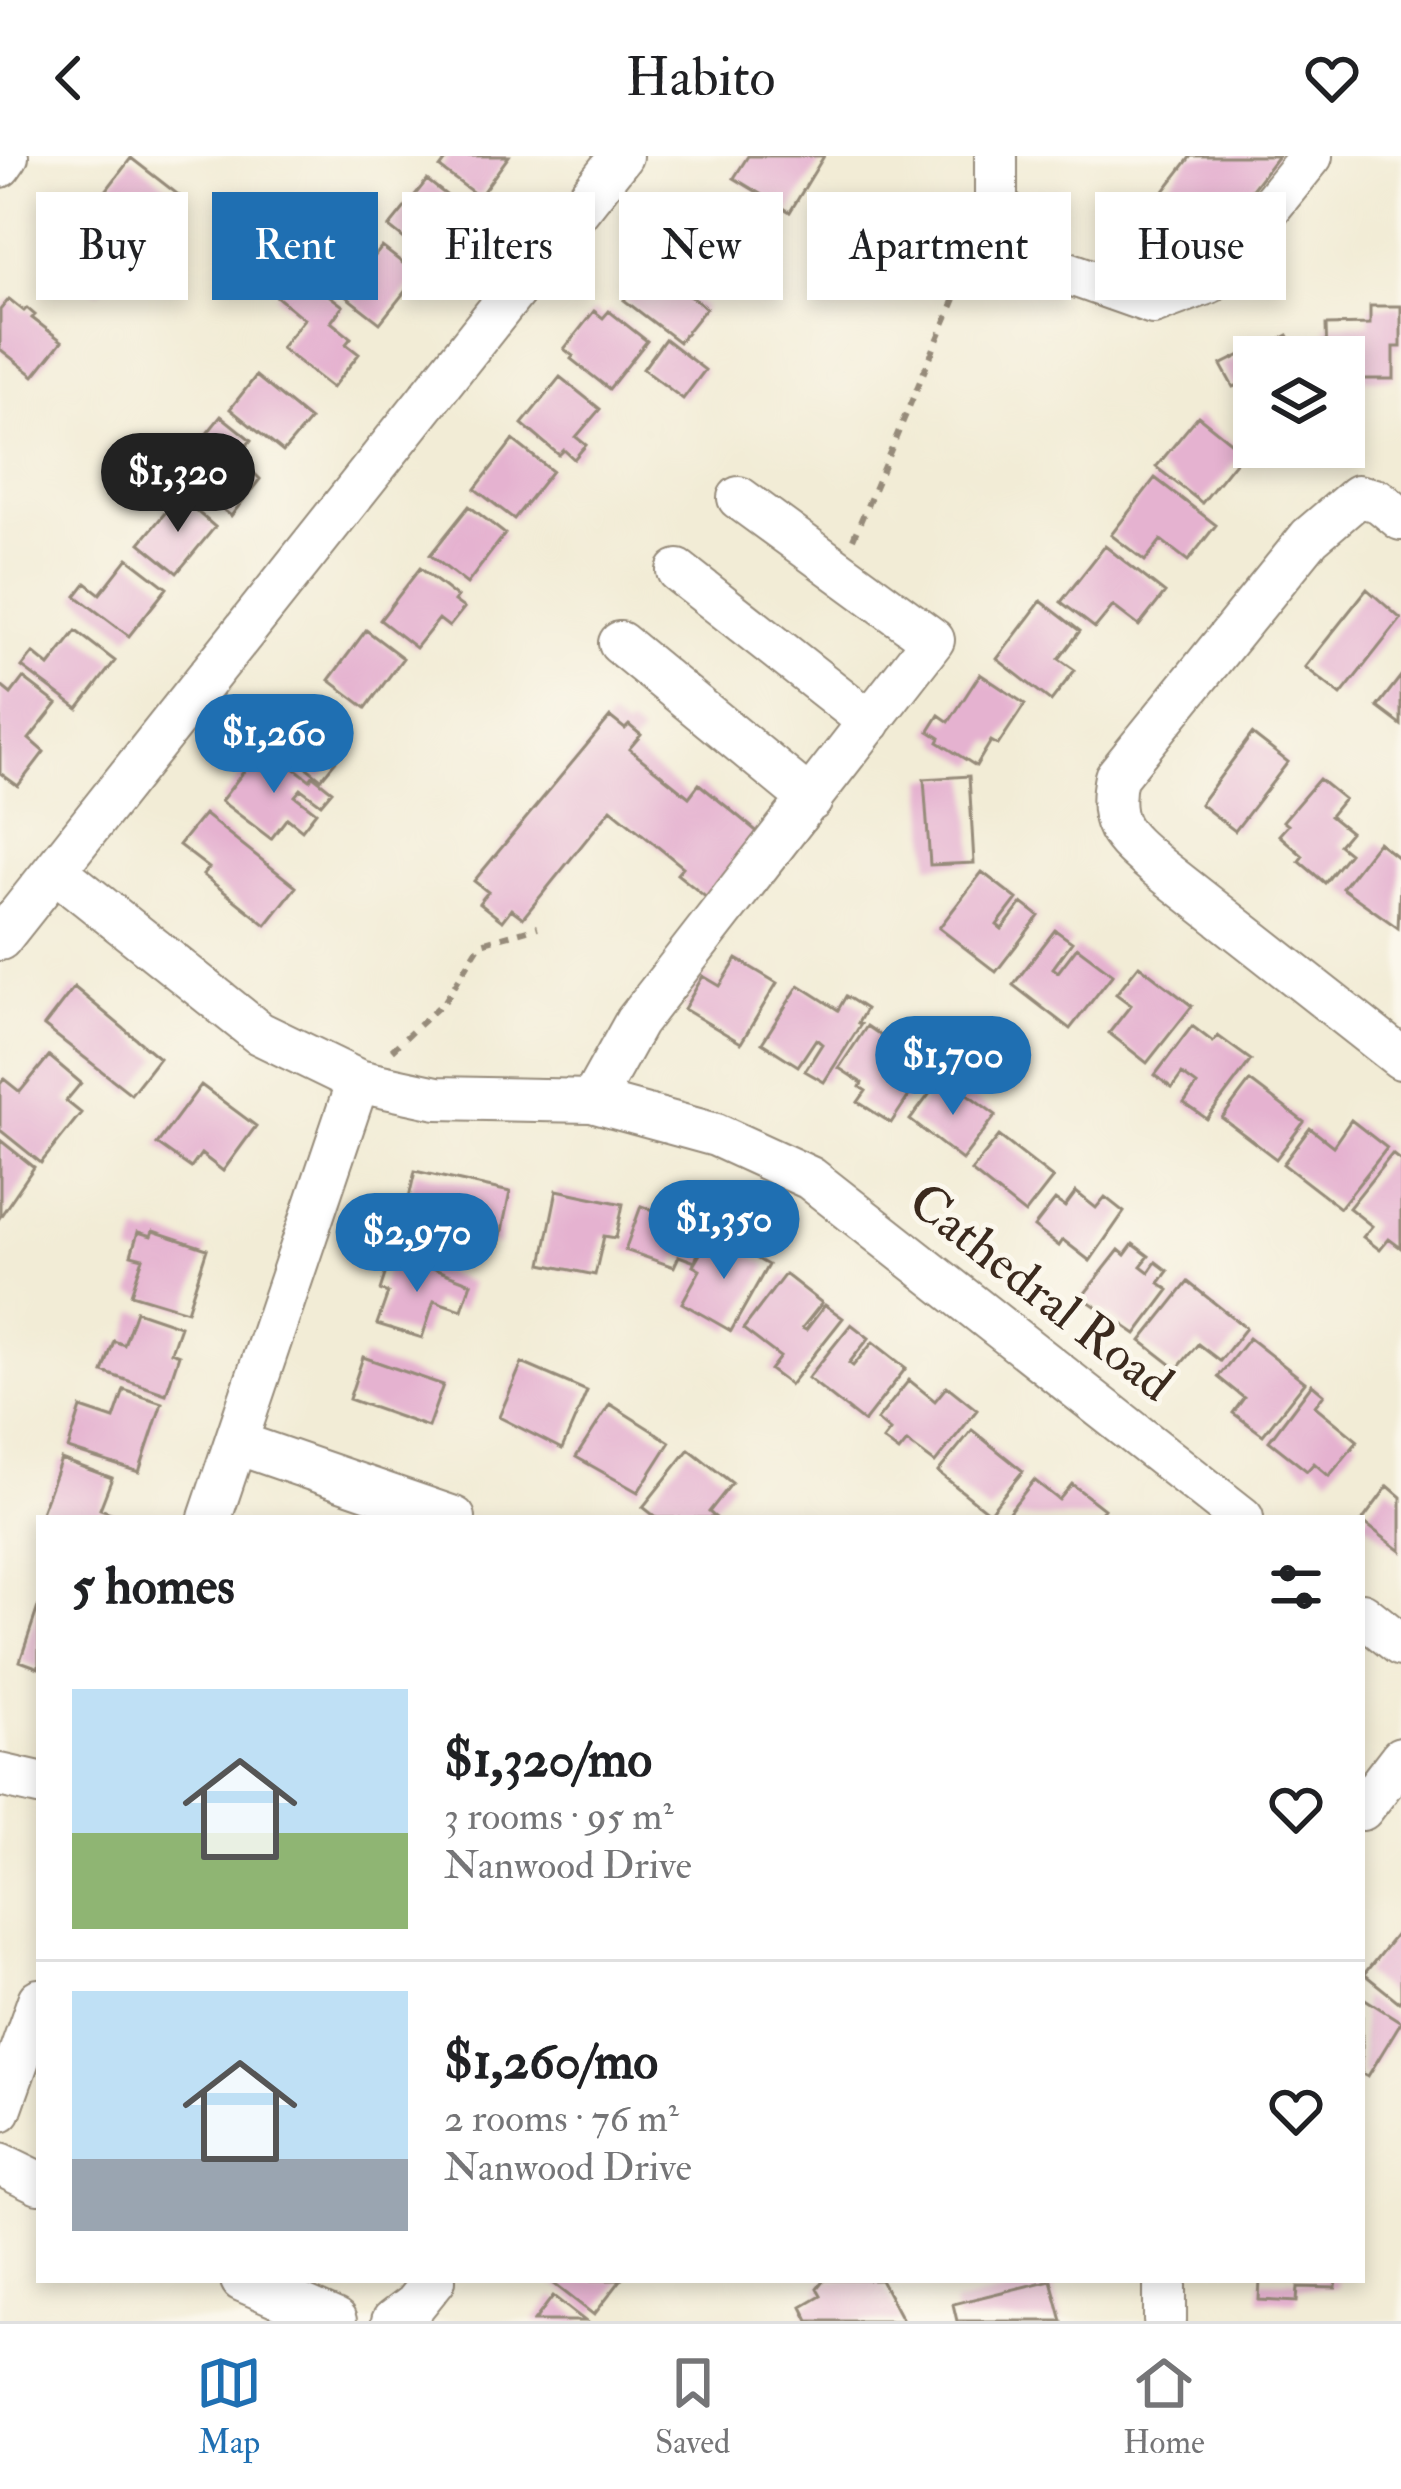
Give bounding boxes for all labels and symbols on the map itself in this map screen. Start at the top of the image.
pin: $1,320 [80,433,276,535]
pin: $1,260 [176,694,372,796]
pin: $1,700 [855,1016,1051,1118]
street label: Cathedral Road [896,1169,1186,1416]
pin: $1,350 [626,1180,822,1282]
pin: $2,970 [319,1193,515,1295]

